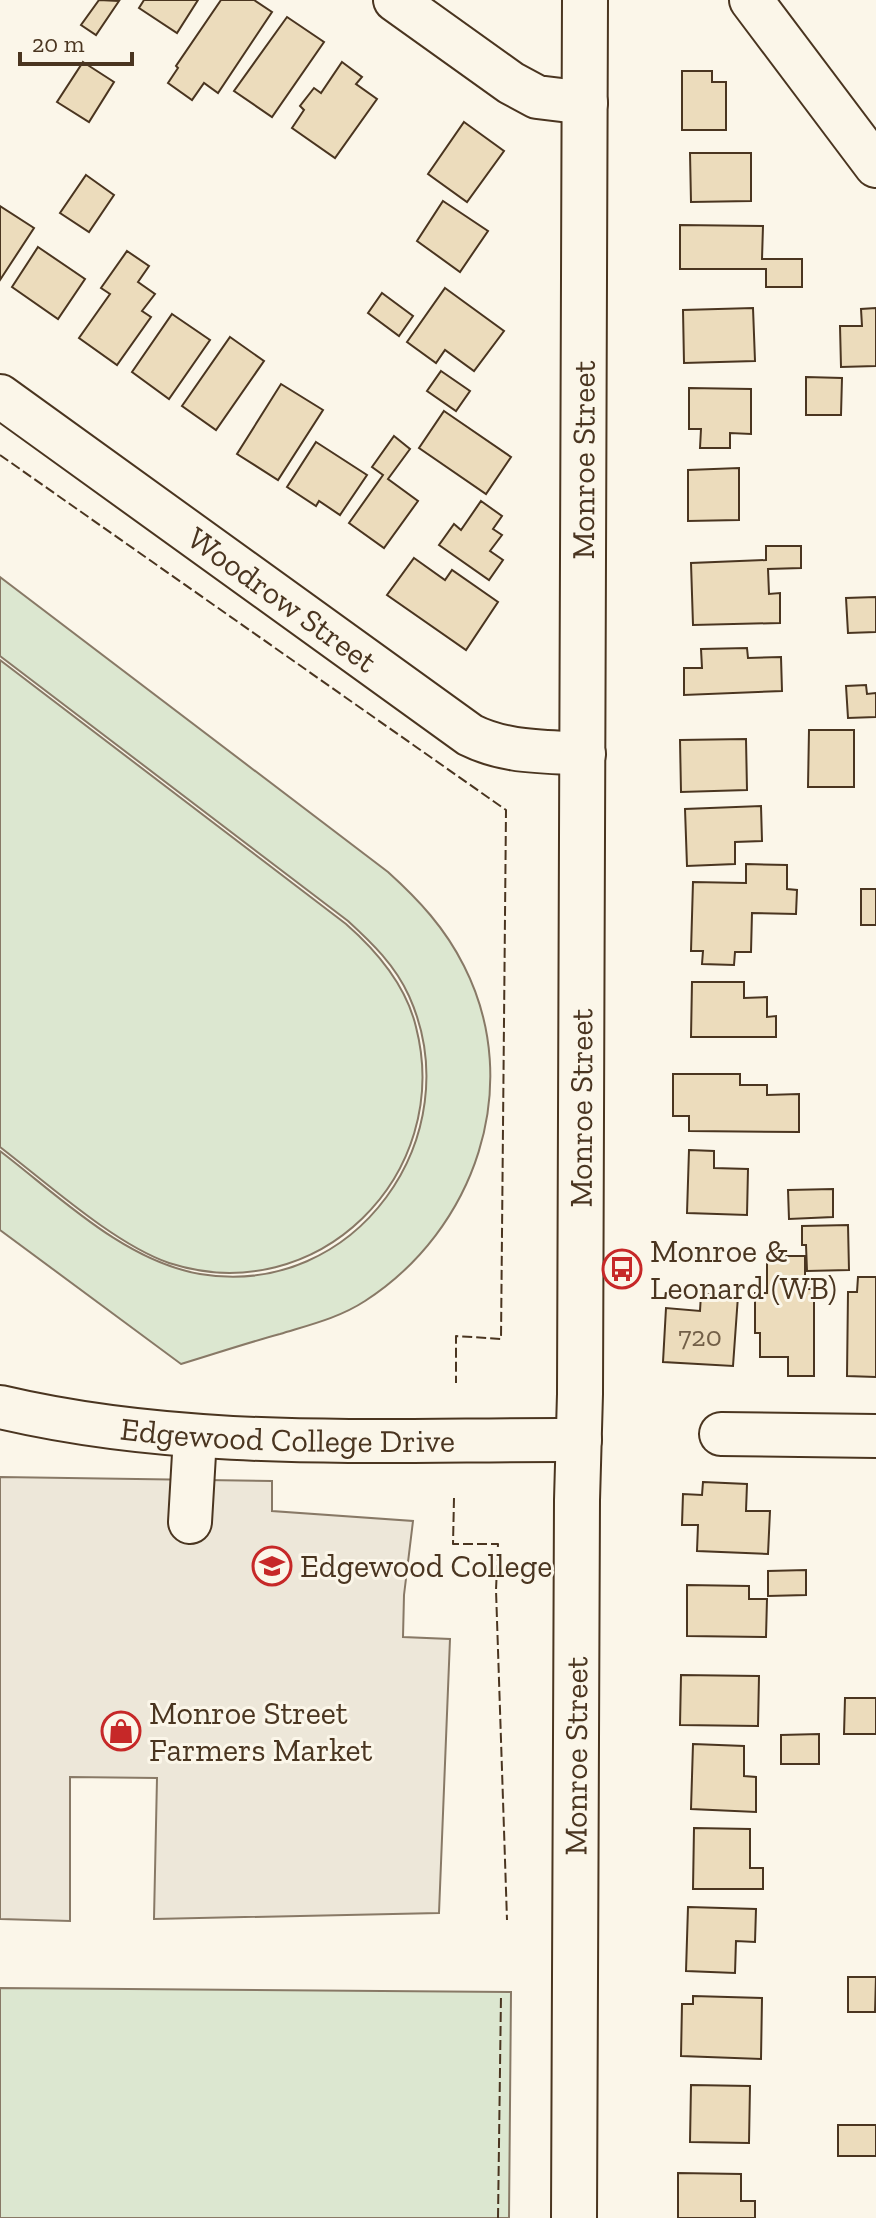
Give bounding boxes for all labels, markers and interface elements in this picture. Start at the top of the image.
scale bar [20,16,132,66]
text: 20 m [32,29,85,58]
street label: Monroe Street [564,360,603,560]
street label: Woodrow Street [180,519,384,681]
street label: Monroe Street [562,1008,600,1208]
place label: Monroe & Leonard (WB) [650,1232,837,1307]
bus stop icon: Monroe & Leonard (WB) [601,1248,643,1290]
house number: 720 [678,1320,722,1353]
street label: Edgewood College Drive [118,1409,455,1460]
school or university icon: Edgewood College [251,1545,293,1587]
place label: Edgewood College [300,1547,552,1585]
street label: Monroe Street [557,1656,595,1855]
place label: Monroe Street Farmers Market [149,1694,372,1769]
shop icon: Monroe Street Farmers Market [100,1710,142,1752]

